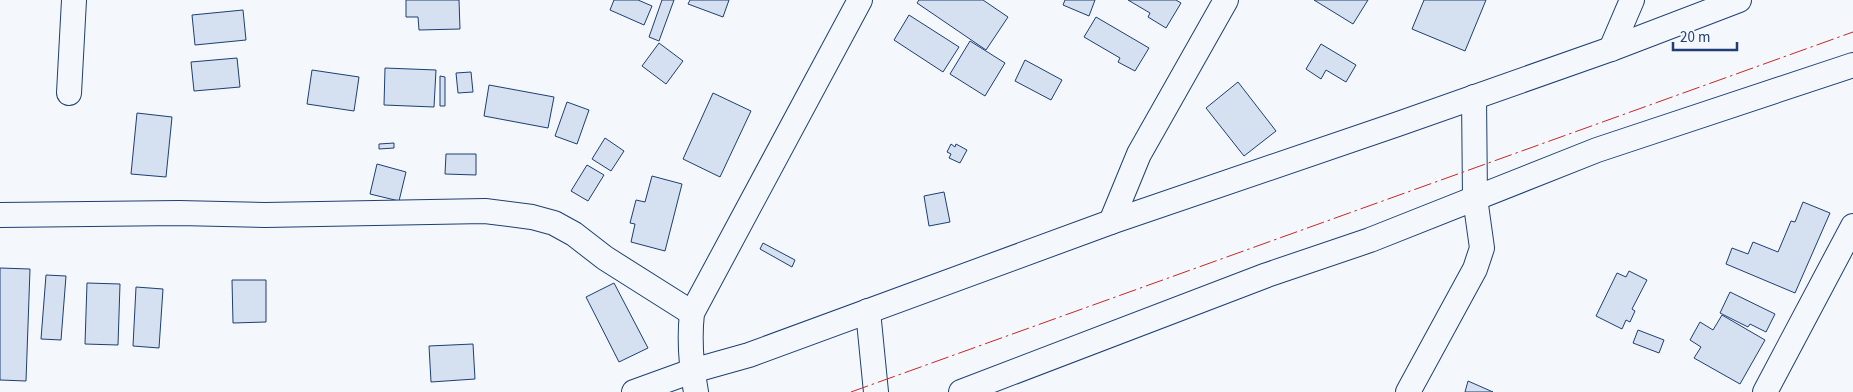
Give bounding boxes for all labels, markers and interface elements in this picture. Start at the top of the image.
scale bar [1673,20,1737,52]
text: 20 m [1680,27,1710,48]

